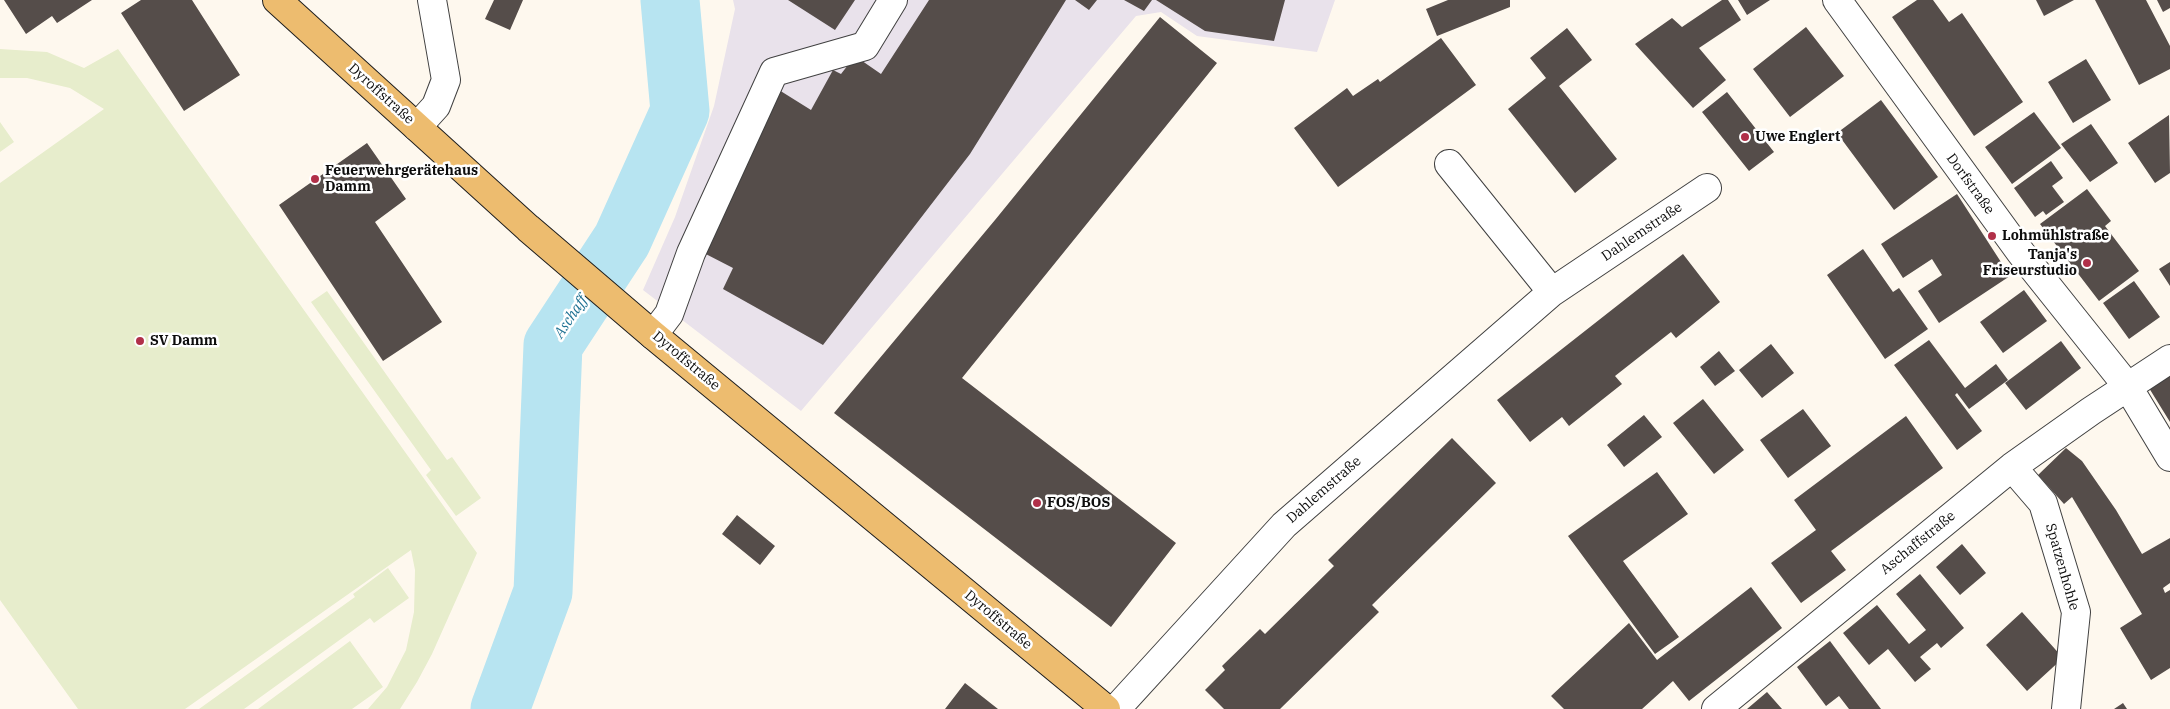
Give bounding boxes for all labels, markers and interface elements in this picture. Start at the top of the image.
street label: Dyroffstraße [345,60,417,128]
place label: Uwe Englert [1755,129,1840,145]
marker: Uwe Englert [1739,131,1751,143]
street label: Dorfstraße [1942,150,1998,218]
place label: Feuerwehrgerätehaus Damm [325,163,478,196]
marker: Feuerwehrgerätehaus Damm [309,173,321,185]
street label: Dahlemstraße [1599,199,1685,265]
place label: Lohmühlstraße [2002,228,2109,244]
marker: Lohmühlstraße [1986,230,1998,242]
place label: Tanja's Friseurstudio [1983,247,2077,280]
marker: Tanja's Friseurstudio [2081,257,2093,269]
water label: Aschaff [550,292,592,342]
street label: Dyroffstraße [649,328,723,394]
place label: SV Damm [150,333,217,349]
marker: SV Damm [134,335,146,347]
street label: Dahlemstraße [1283,453,1365,527]
place label: FOS/BOS [1047,495,1110,511]
marker: FOS/BOS [1031,497,1043,509]
street label: Aschaffstraße [1877,508,1959,578]
street label: Spatzenhohle [2042,522,2082,612]
street label: Dyroffstraße [961,587,1035,653]

